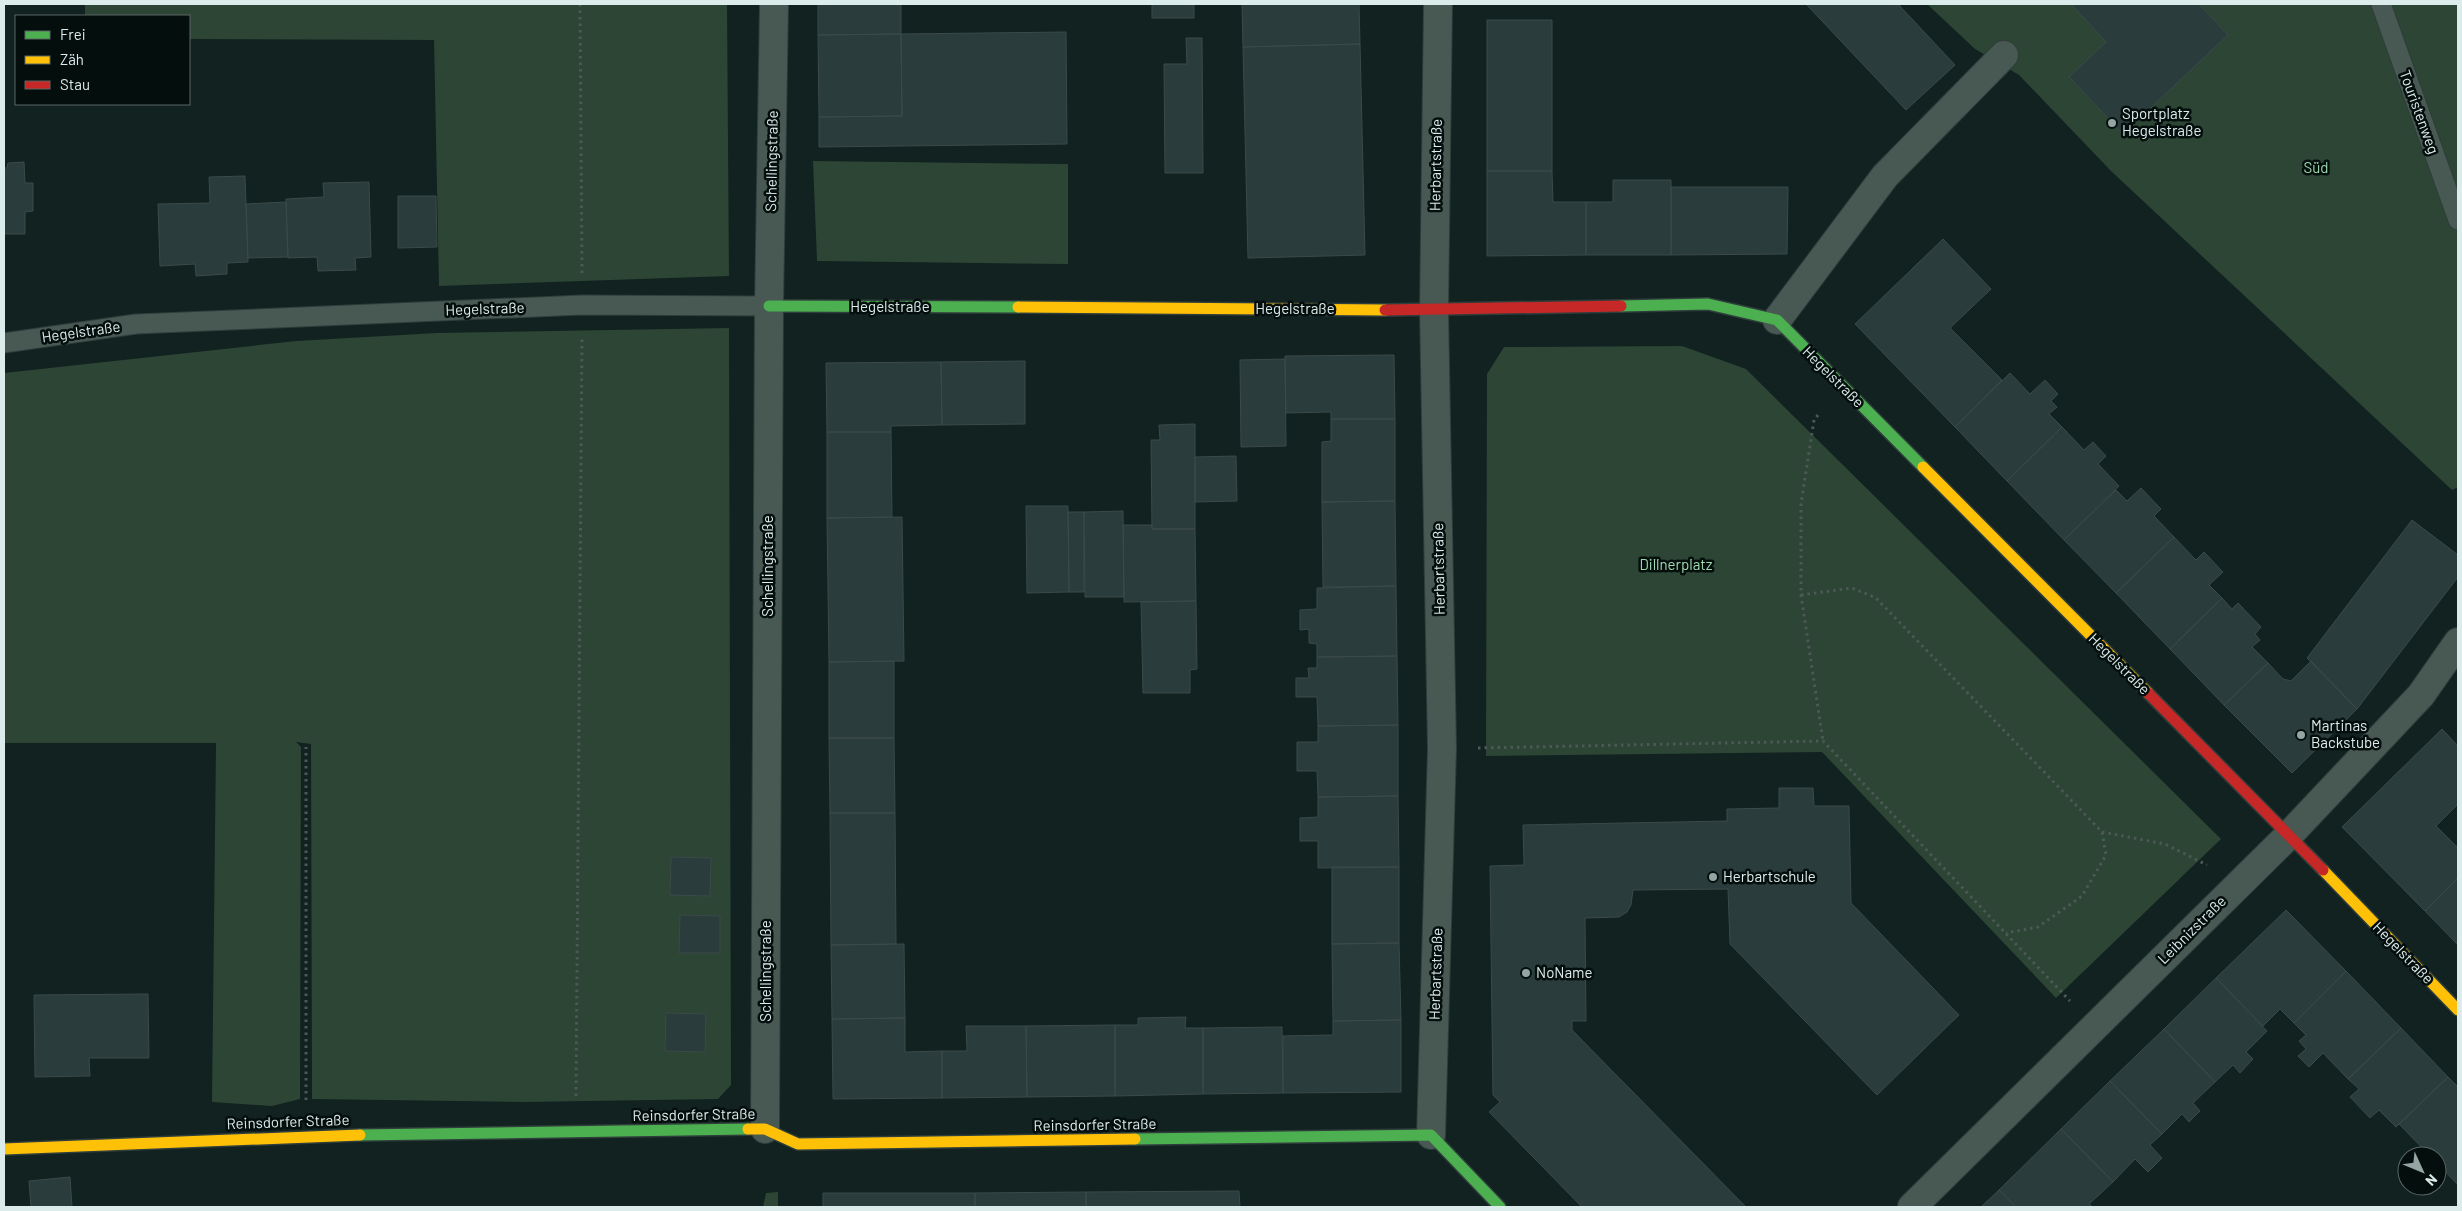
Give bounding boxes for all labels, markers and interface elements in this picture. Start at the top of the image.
legend [15,15,190,105]
text: Frei [60,25,86,43]
text: Zäh [60,50,84,68]
street label: Touristenweg [2396,67,2443,156]
text: Stau [60,75,90,93]
place label: Sportplatz Hegelstraße [2122,104,2201,139]
street label: Schellingstraße [761,110,781,212]
marker: Sportplatz Hegelstraße [2106,117,2118,129]
street label: Herbartstraße [1425,119,1445,211]
park label: Süd [2303,158,2329,176]
street label: Hegelstraße [850,297,930,315]
street label: Hegelstraße [445,298,525,318]
street label: Hegelstraße [1255,299,1335,317]
street label: Hegelstraße [40,317,121,345]
street label: Hegelstraße [1799,342,1868,411]
street label: Schellingstraße [758,515,776,617]
street label: Herbartstraße [1428,523,1448,615]
park label: Dillnerplatz [1640,555,1713,573]
street label: Hegelstraße [2085,629,2154,698]
place label: Martinas Backstube [2311,716,2380,751]
marker: Martinas Backstube [2295,729,2307,741]
place label: Herbartschule [1723,867,1816,885]
marker: Herbartschule [1707,871,1719,883]
street label: Leibnizstraße [2153,891,2229,967]
street label: Hegelstraße [2370,917,2438,987]
street label: Schellingstraße [756,920,774,1022]
street label: Herbartstraße [1424,927,1446,1020]
place label: NoName [1536,963,1592,981]
marker: NoName [1520,967,1532,979]
street label: Reinsdorfer Straße [632,1104,756,1124]
street label: Reinsdorfer Straße [226,1110,350,1132]
street label: Reinsdorfer Straße [1033,1114,1157,1134]
north arrow [2397,1146,2447,1196]
text: N [2422,1171,2441,1190]

